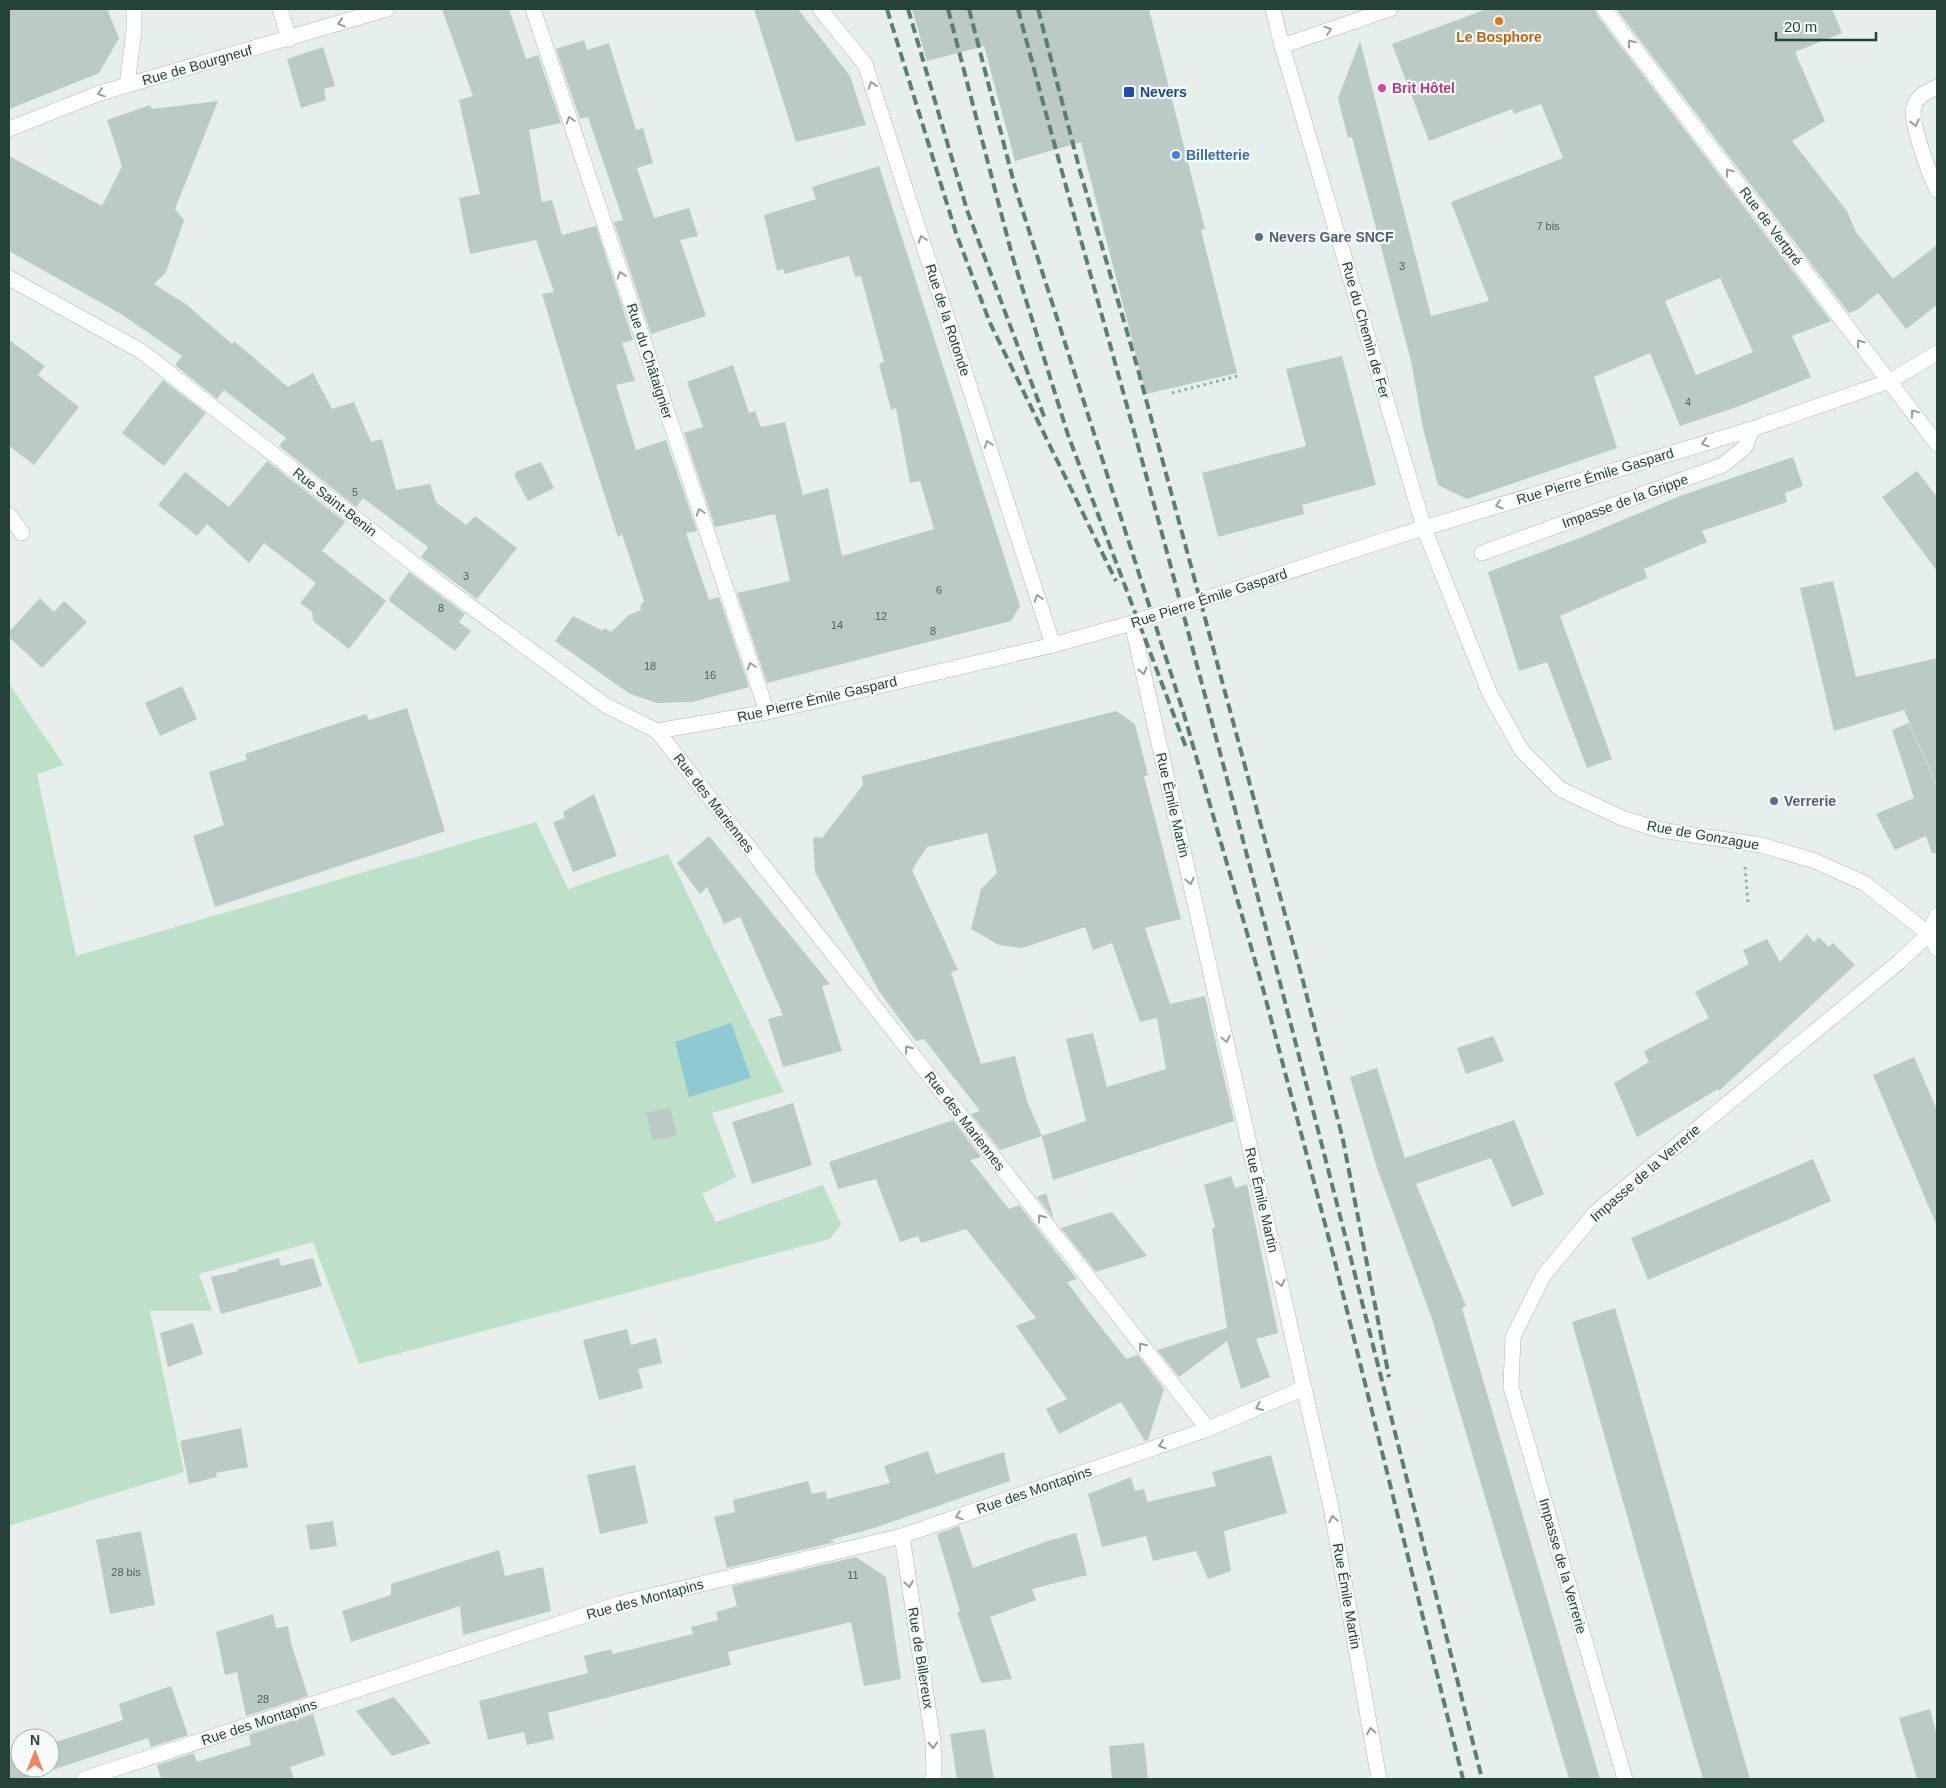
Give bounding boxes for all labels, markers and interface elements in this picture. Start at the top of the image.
scale bar [1776,10,1876,42]
marker: Le Bosphore [1493,15,1505,27]
one-way arrow [337,17,345,27]
text: 20 m [1784,18,1817,35]
one-way arrow [1324,26,1332,36]
place label: Le Bosphore [1456,29,1542,45]
one-way arrow [1628,40,1636,49]
street label: Rue de Bourgneuf [140,42,254,88]
place label: Brit Hôtel [1392,80,1455,96]
one-way arrow [868,81,878,89]
marker: Brit Hôtel [1376,82,1388,94]
place label: Nevers [1140,84,1187,100]
marker: Nevers [1122,85,1136,99]
one-way arrow [97,87,105,97]
one-way arrow [566,117,576,125]
one-way arrow [1909,118,1919,126]
place label: Billetterie [1186,147,1250,163]
marker: Billetterie [1170,149,1182,161]
one-way arrow [1727,169,1735,178]
street label: Rue de Vertpré [1736,184,1806,269]
house number: 7 bis [1536,220,1560,232]
place label: Nevers Gare SNCF [1269,229,1394,245]
marker: Nevers Gare SNCF [1253,231,1265,243]
one-way arrow [918,235,928,244]
street label: Rue du Chemin de Fer [1339,260,1393,401]
house number: 3 [1399,260,1405,272]
street label: Rue de la Rotonde [922,262,974,378]
one-way arrow [617,271,627,279]
street label: Rue du Châtaignier [624,301,676,421]
one-way arrow [1858,340,1866,349]
house number: 4 [1685,396,1691,408]
one-way arrow [1911,410,1919,419]
one-way arrow [1702,438,1710,448]
one-way arrow [984,440,994,448]
street label: Rue Pierre Émile Gaspard [1515,444,1675,508]
street label: Rue Saint-Benin [290,464,380,540]
street label: Impasse de la Grippe [1560,471,1690,531]
house number: 5 [352,486,358,498]
one-way arrow [1496,499,1504,509]
one-way arrow [696,508,706,517]
street label: Rue Pierre Émile Gaspard [1129,565,1289,631]
house number: 3 [463,570,469,582]
house number: 6 [936,584,942,596]
one-way arrow [1034,595,1044,603]
house number: 8 [438,602,444,614]
house number: 12 [875,610,887,622]
house number: 14 [831,619,843,631]
house number: 8 [930,625,936,637]
house number: 18 [644,660,656,672]
one-way arrow [747,662,757,671]
one-way arrow [1137,666,1148,675]
house number: 16 [704,669,716,681]
street label: Rue Pierre Émile Gaspard [736,673,898,725]
street label: Rue des Mariennes [670,750,758,856]
street label: Rue Émile Martin [1153,751,1193,859]
place label: Verrerie [1784,793,1836,809]
marker: Verrerie [1768,795,1780,807]
street label: Rue de Gonzague [1646,817,1761,853]
one-way arrow [1184,876,1195,885]
one-way arrow [1220,1035,1231,1044]
one-way arrow [905,1046,914,1055]
street label: Rue des Mariennes [921,1068,1009,1174]
street label: Impasse de la Verrerie [1587,1121,1703,1225]
street label: Rue Émile Martin [1242,1146,1282,1254]
one-way arrow [1039,1215,1047,1224]
one-way arrow [1275,1279,1286,1288]
one-way arrow [1139,1342,1148,1352]
one-way arrow [1255,1401,1264,1412]
one-way arrow [1158,1439,1167,1449]
street label: Rue des Montapins [974,1463,1094,1517]
street label: Impasse de la Verrerie [1536,1496,1590,1636]
one-way arrow [955,1510,964,1520]
one-way arrow [1329,1515,1339,1524]
street label: Rue Émile Martin [1330,1542,1364,1650]
house number: 28 bis [111,1566,141,1578]
house number: 11 [847,1569,859,1581]
street label: Rue des Montapins [585,1576,705,1622]
one-way arrow [904,1580,914,1589]
street label: Rue de Billereux [905,1606,937,1710]
house number: 28 [257,1693,269,1705]
street label: Rue des Montapins [199,1696,319,1748]
one-way arrow [1366,1727,1376,1736]
north arrow [10,1728,60,1778]
text: N [30,1732,40,1748]
one-way arrow [927,1741,938,1749]

